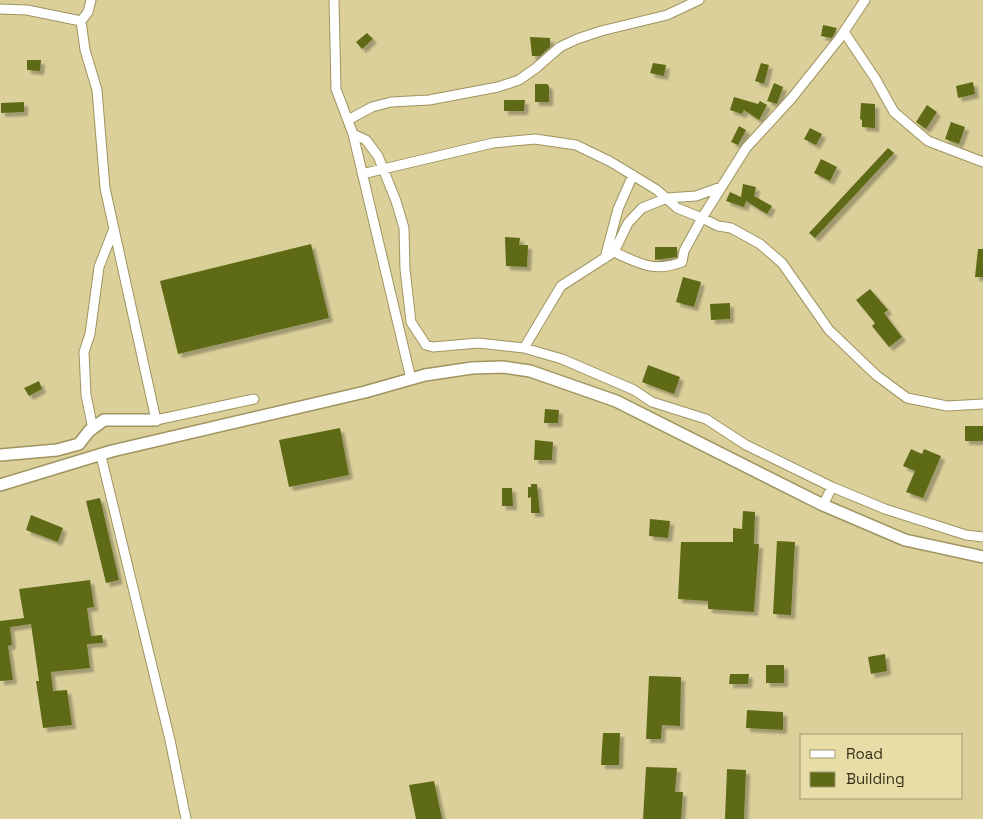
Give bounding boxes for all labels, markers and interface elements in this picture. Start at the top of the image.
legend [800,734,963,799]
text: Road [846,744,883,763]
text: Building [846,769,905,788]

